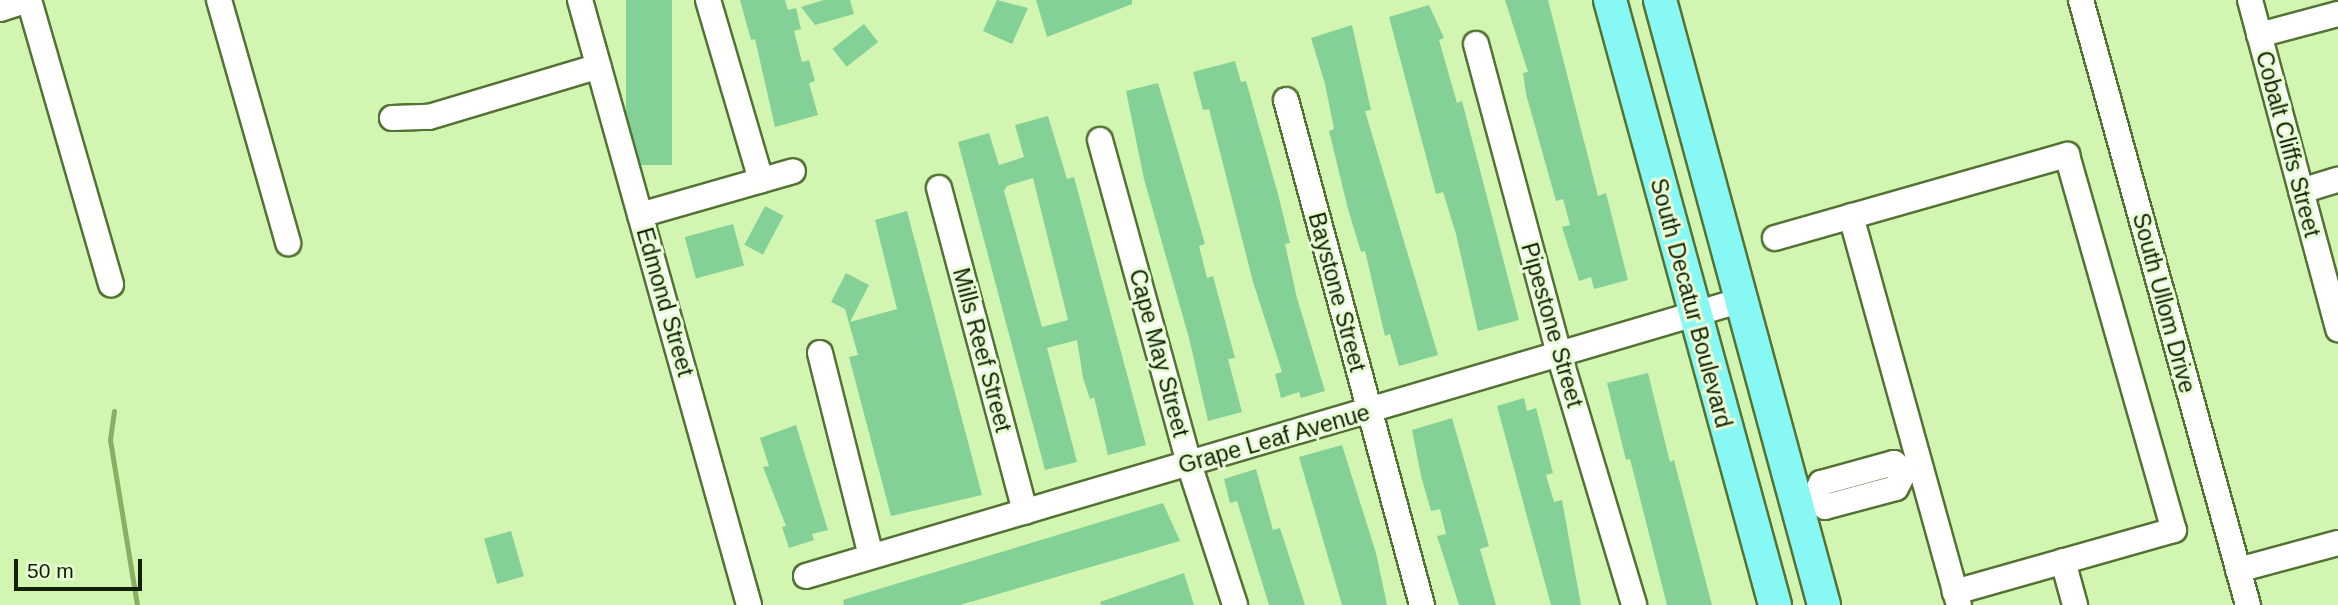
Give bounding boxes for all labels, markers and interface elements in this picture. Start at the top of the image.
street label: Cobalt Cliffs Street [2250,48,2326,240]
street label: South Decatur Boulevard [1644,175,1738,431]
street label: Baystone Street [1302,209,1372,375]
street label: South Ullom Drive [2127,210,2201,396]
street label: Edmond Street [631,224,699,380]
street label: Pipestone Street [1515,239,1589,411]
street label: Mills Reef Street [947,265,1017,435]
street label: Cape May Street [1123,266,1195,440]
street label: Grape Leaf Avenue [1175,398,1373,480]
scale bar [18,546,145,590]
text: 50 m [27,559,74,582]

